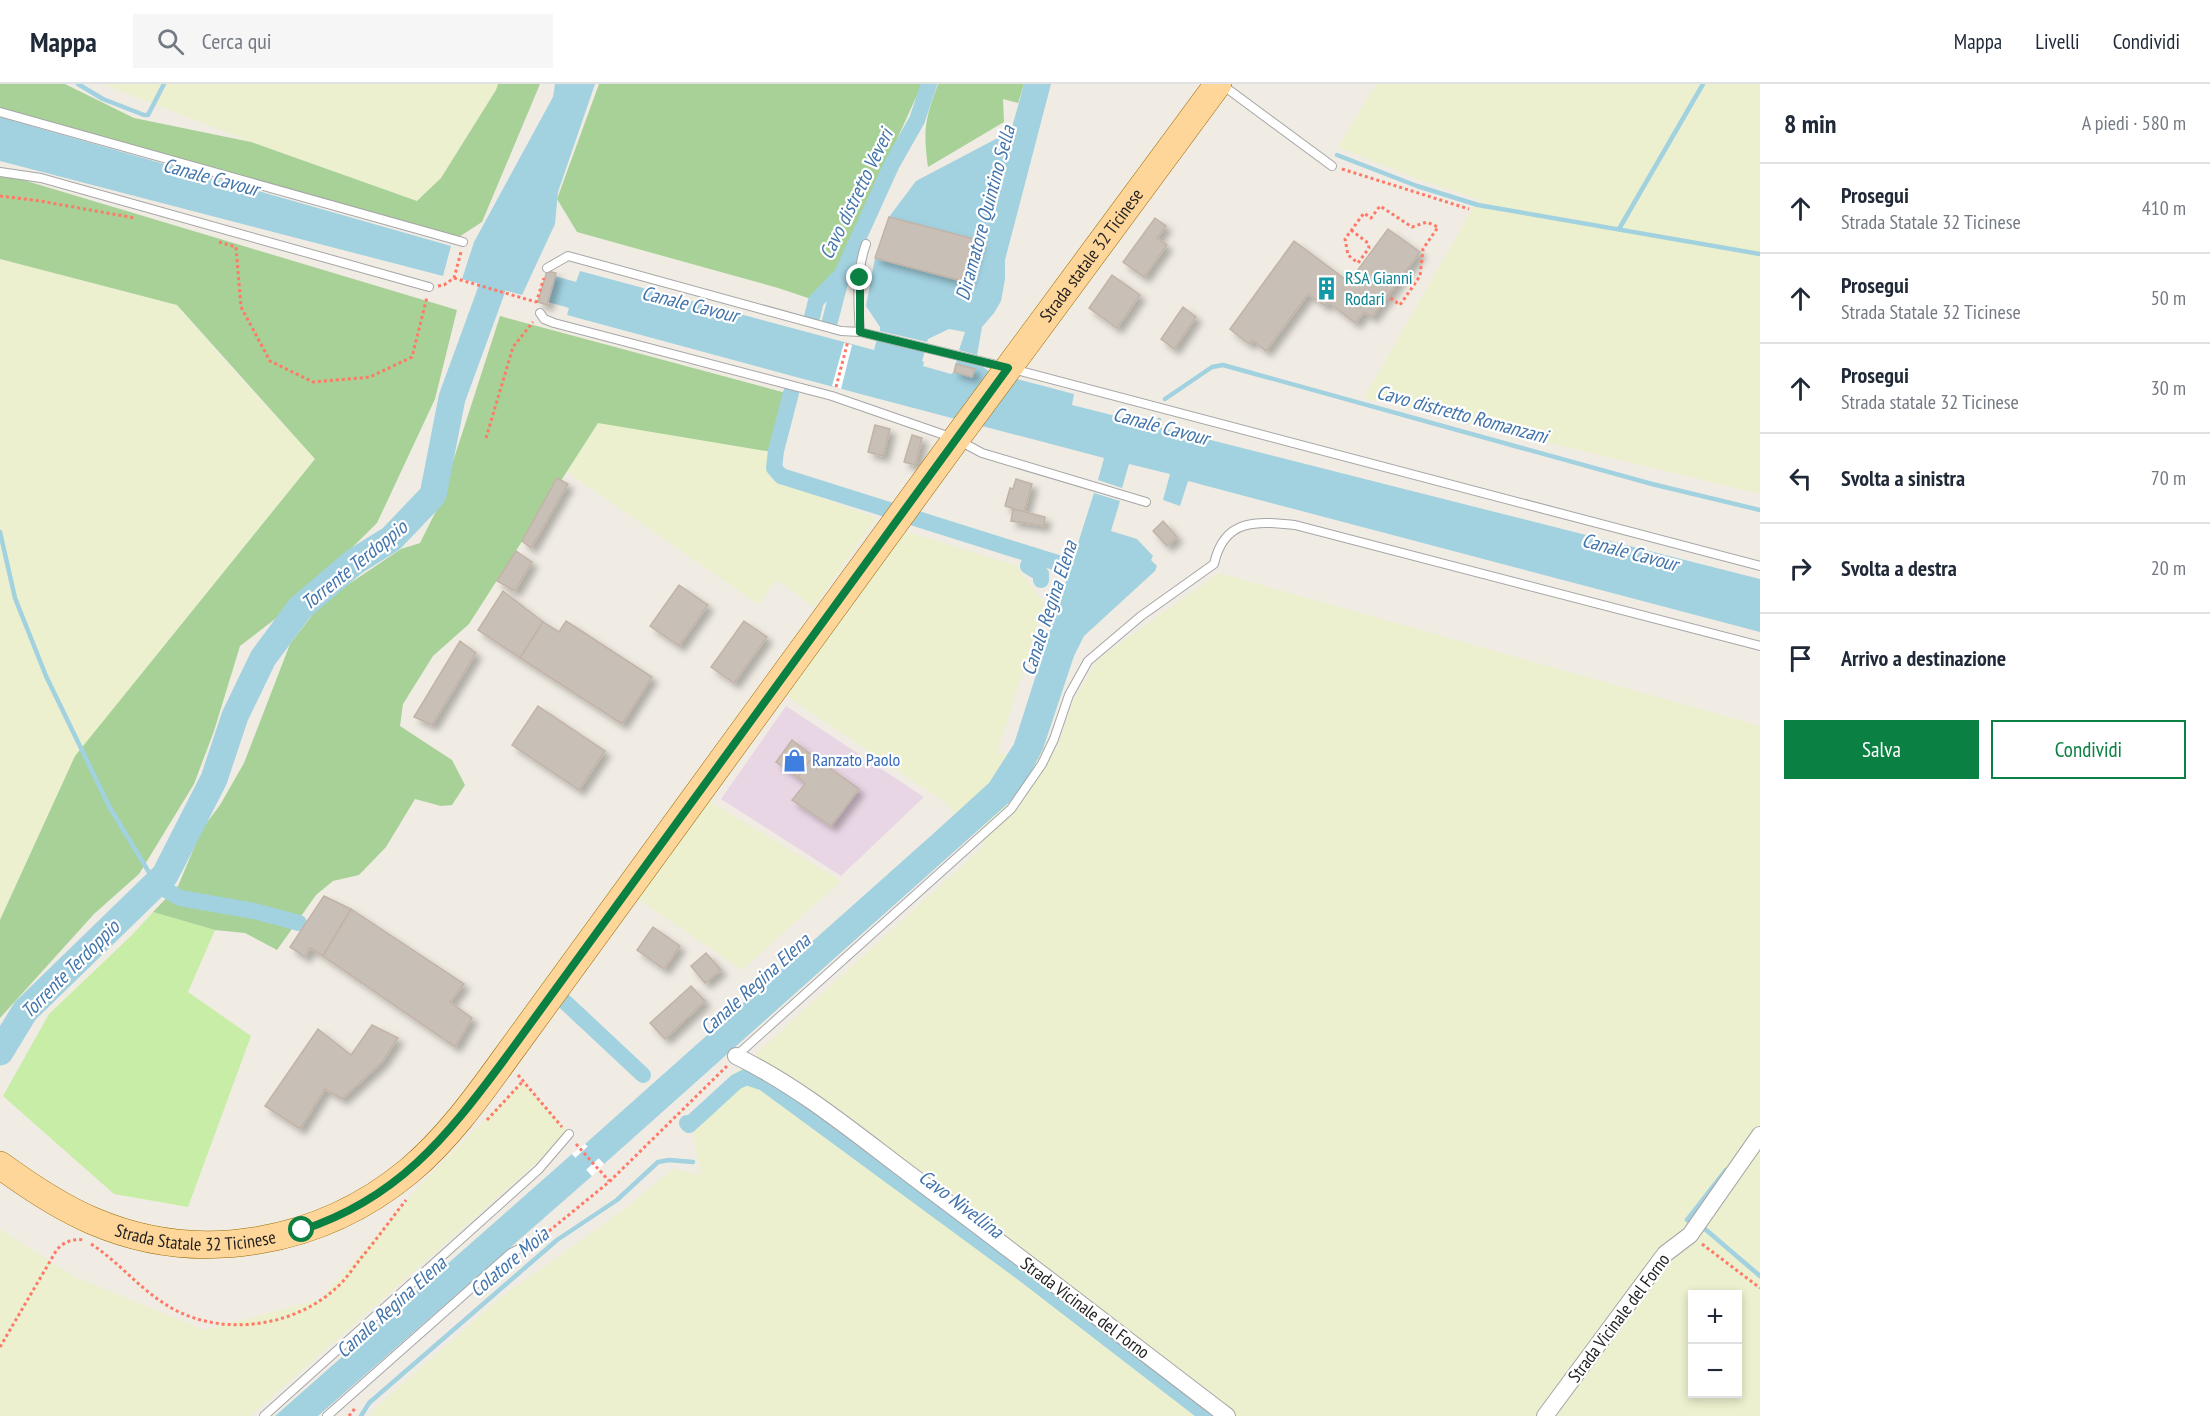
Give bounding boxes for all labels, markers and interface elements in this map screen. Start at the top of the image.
search box [133,14,553,68]
text: Mappa [30,23,97,60]
icon: search [154,25,187,58]
text: Cerca qui [202,27,271,55]
text: Mappa [1954,28,2002,55]
text: Livelli [2035,28,2080,55]
text: Condividi [2113,28,2180,55]
text: 8 min [1784,107,1837,140]
text: A piedi · 580 m [2082,110,2186,136]
water label: Cavo distretto Veveri [813,122,900,263]
water label: Diramatore Quintino Sella [949,122,1021,303]
water label: Canale Cavour [160,152,264,203]
text: Prosegui [1841,181,1909,209]
street label: Strada statale 32 Ticinese [1034,184,1148,326]
icon: ahead [1784,192,1817,225]
text: 410 m [2142,195,2186,221]
text: Strada Statale 32 Ticinese [1841,209,2021,235]
route end [846,264,872,290]
place label: RSA Gianni Rodari [1345,266,1413,310]
text: Prosegui [1841,271,1909,299]
building icon: RSA Gianni Rodari [1314,275,1340,301]
water label: Canale Cavour [639,279,743,329]
icon: ahead [1784,282,1817,315]
text: 50 m [2151,285,2186,311]
text: Strada Statale 32 Ticinese [1841,299,2021,325]
text: Prosegui [1841,361,1909,389]
icon: ahead [1784,372,1817,405]
text: 30 m [2151,375,2186,401]
water label: Cavo distretto Romanzani [1374,379,1553,450]
text: Strada statale 32 Ticinese [1841,389,2019,415]
water label: Canale Cavour [1110,401,1214,452]
icon: left [1784,462,1817,495]
text: Svolta a sinistra [1841,464,1965,492]
text: 70 m [2151,465,2186,491]
water label: Torrente Terdoppio [296,513,413,616]
water label: Canale Cavour [1579,527,1683,578]
water label: Canale Regina Elena [1015,536,1083,679]
icon: right [1784,552,1817,585]
text: Svolta a destra [1841,554,1957,582]
text: 20 m [2151,555,2186,581]
icon: arrive [1784,642,1817,675]
text: Arrivo a destinazione [1841,644,2006,672]
button: Salva [1784,720,1979,779]
button: Condividi [1991,720,2186,779]
shop icon: Ranzato Paolo [781,747,807,773]
place label: Ranzato Paolo [812,748,901,771]
water label: Torrente Terdoppio [15,913,126,1024]
water label: Canale Regina Elena [694,927,816,1041]
water label: Cavo Nivellina [914,1164,1009,1245]
route start [288,1216,314,1242]
street label: Strada Statale 32 Ticinese [112,1218,278,1256]
water label: Colatore Moia [464,1221,555,1303]
street label: Strada Vicinale del Forno [1563,1249,1675,1387]
water label: Canale Regina Elena [330,1250,452,1364]
street label: Strada Vicinale del Forno [1016,1252,1154,1364]
map controls [1688,1290,1742,1398]
button: + [1688,1290,1742,1344]
button: − [1688,1344,1742,1398]

